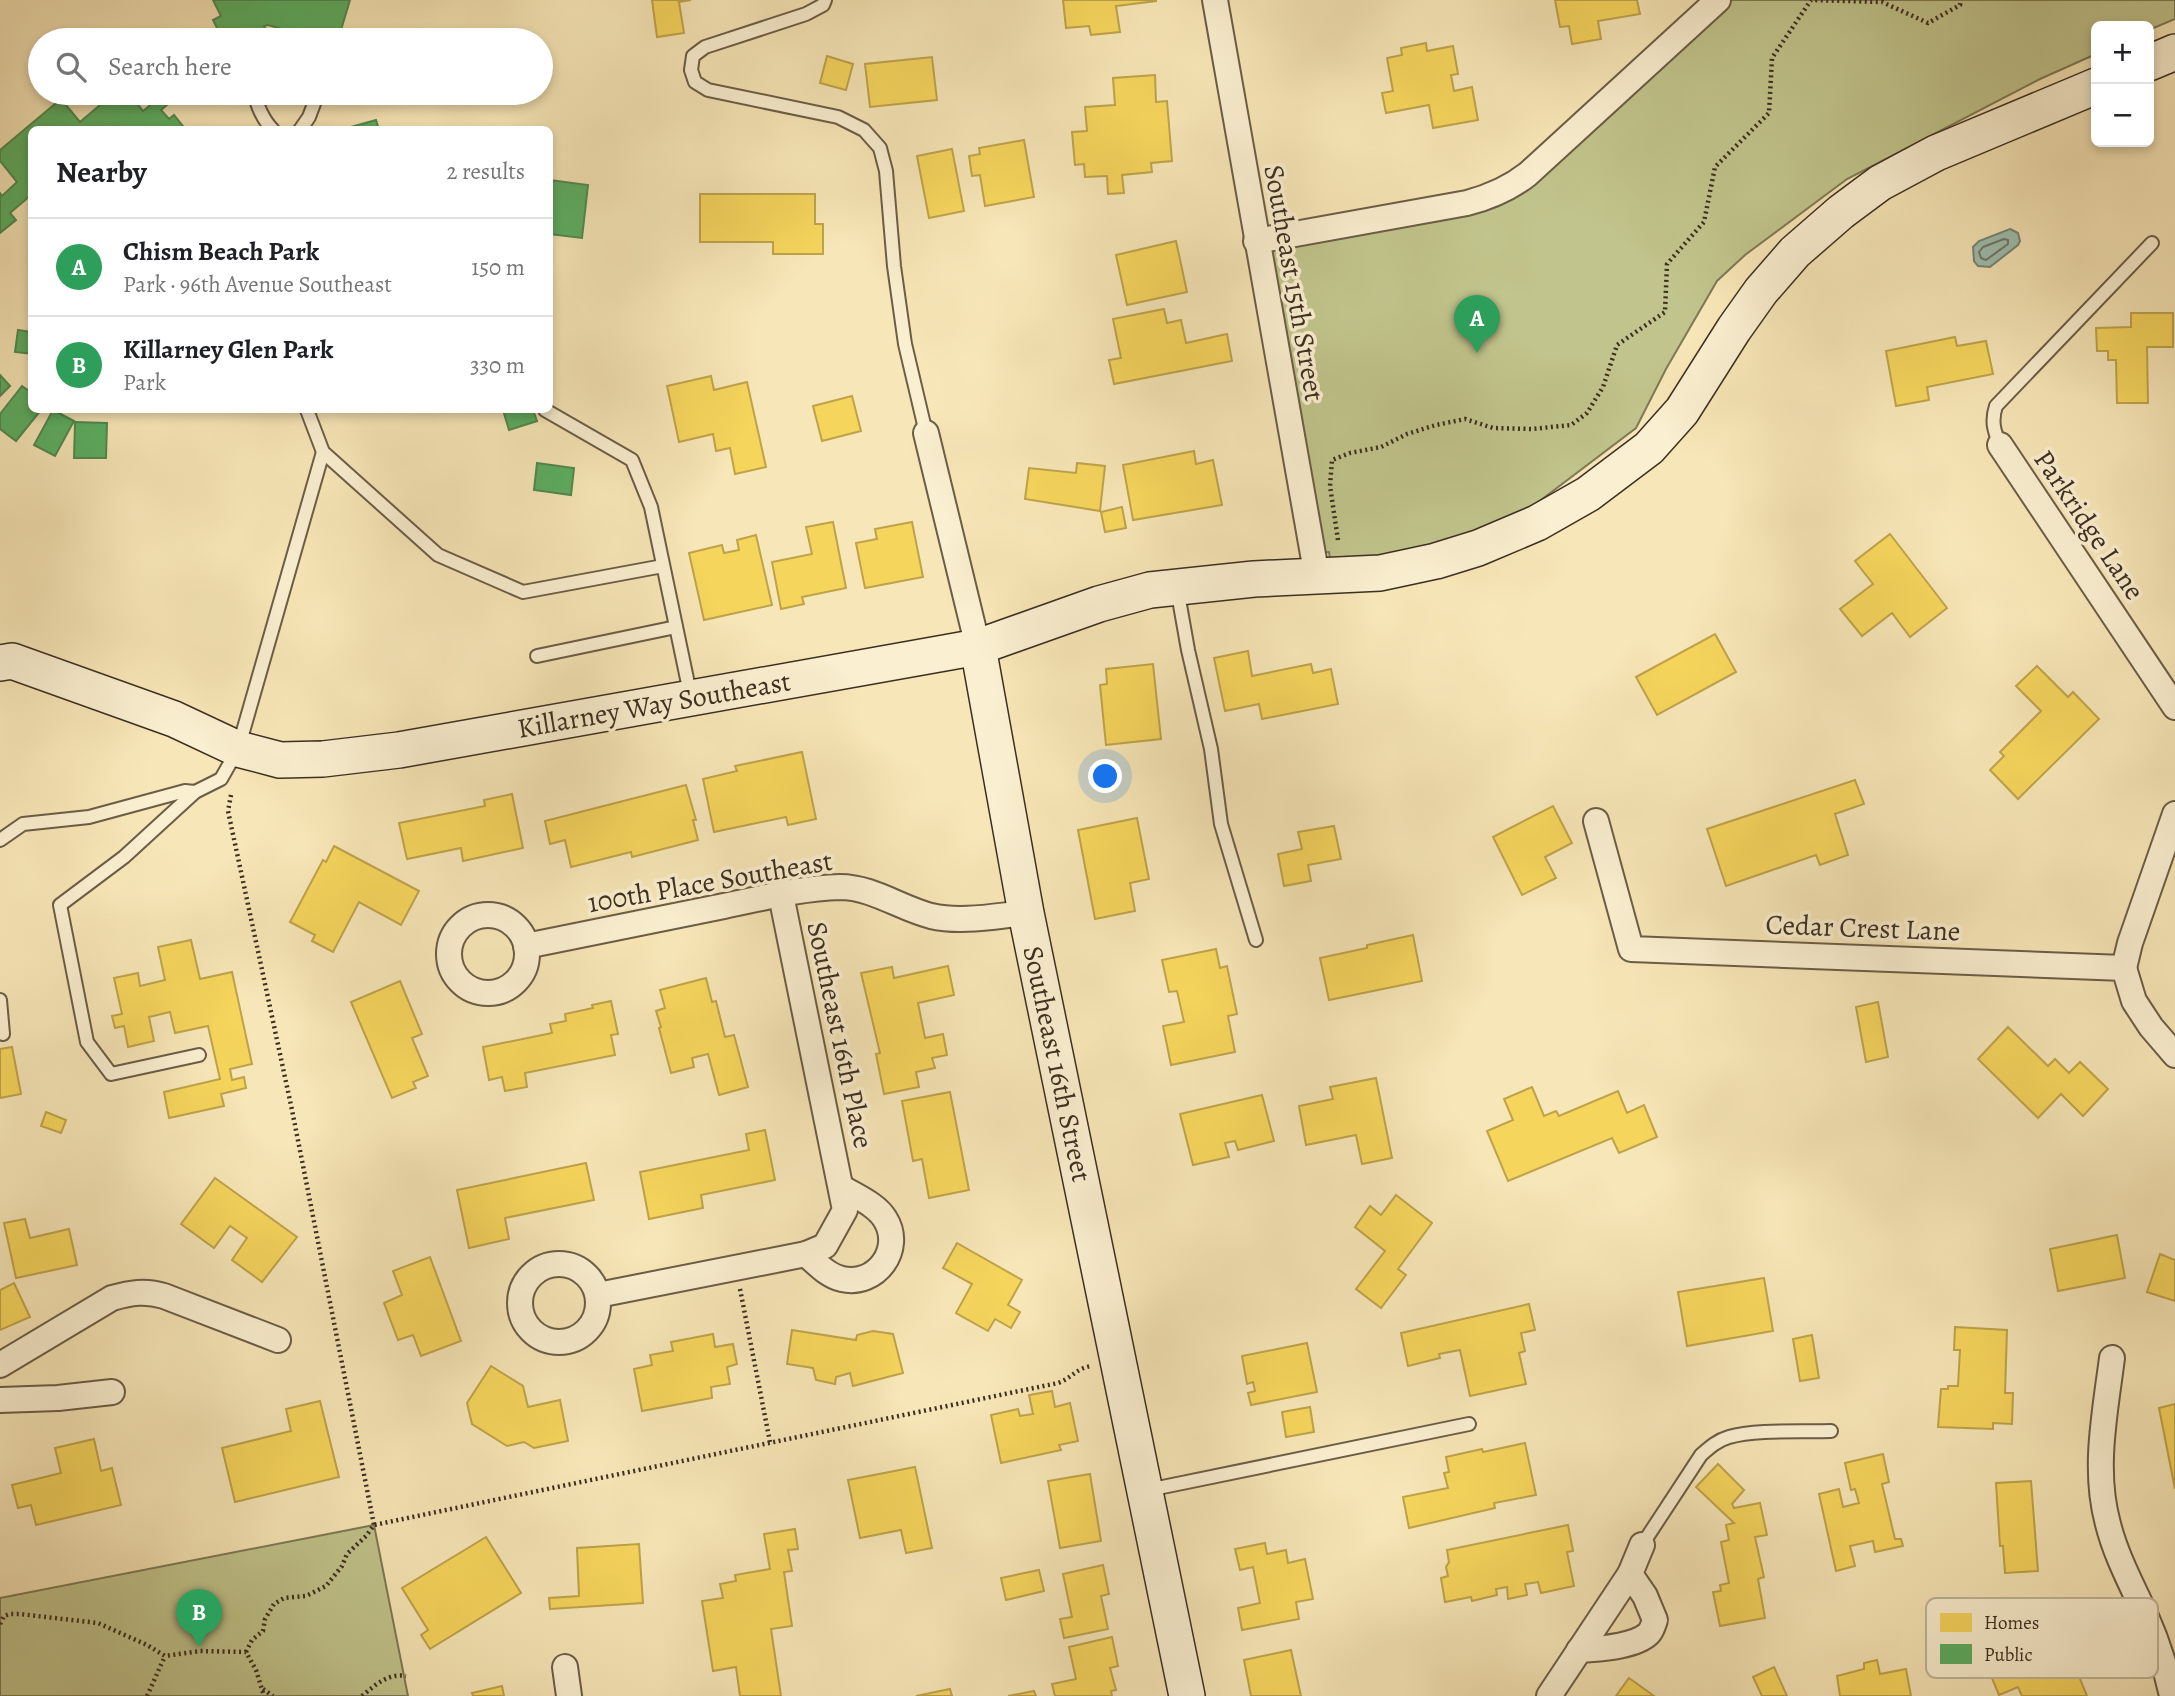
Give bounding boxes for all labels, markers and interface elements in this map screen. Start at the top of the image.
map controls [2091,21,2154,147]
button: + [2091,21,2154,84]
search box [28,28,553,105]
icon: search [52,48,90,86]
text: Search here [108,49,232,84]
button: − [2091,84,2154,147]
text: Nearby [56,152,147,192]
text: 2 results [447,156,525,187]
street label: Southeast 15th Street [1255,162,1333,404]
text: Chism Beach Park [123,234,319,269]
text: A [72,252,86,283]
text: 150 m [471,252,525,283]
text: Park · 96th Avenue Southeast [123,269,392,300]
pin: A [1454,295,1500,353]
text: Killarney Glen Park [123,332,333,367]
text: B [72,350,86,381]
text: 330 m [470,350,525,381]
text: Park [123,367,166,398]
street label: Parkridge Lane [2025,442,2153,608]
street label: Killarney Way Southeast [514,662,794,748]
your location [1088,759,1122,793]
street label: 100th Place Southeast [585,842,835,922]
street label: Cedar Crest Lane [1765,906,1961,950]
street label: Southeast 16th Place [797,918,883,1152]
street label: Southeast 16th Street [1013,943,1101,1185]
pin: B [176,1589,222,1647]
legend [1926,1598,2158,1678]
text: Homes [1984,1610,2039,1636]
text: Public [1984,1642,2032,1668]

